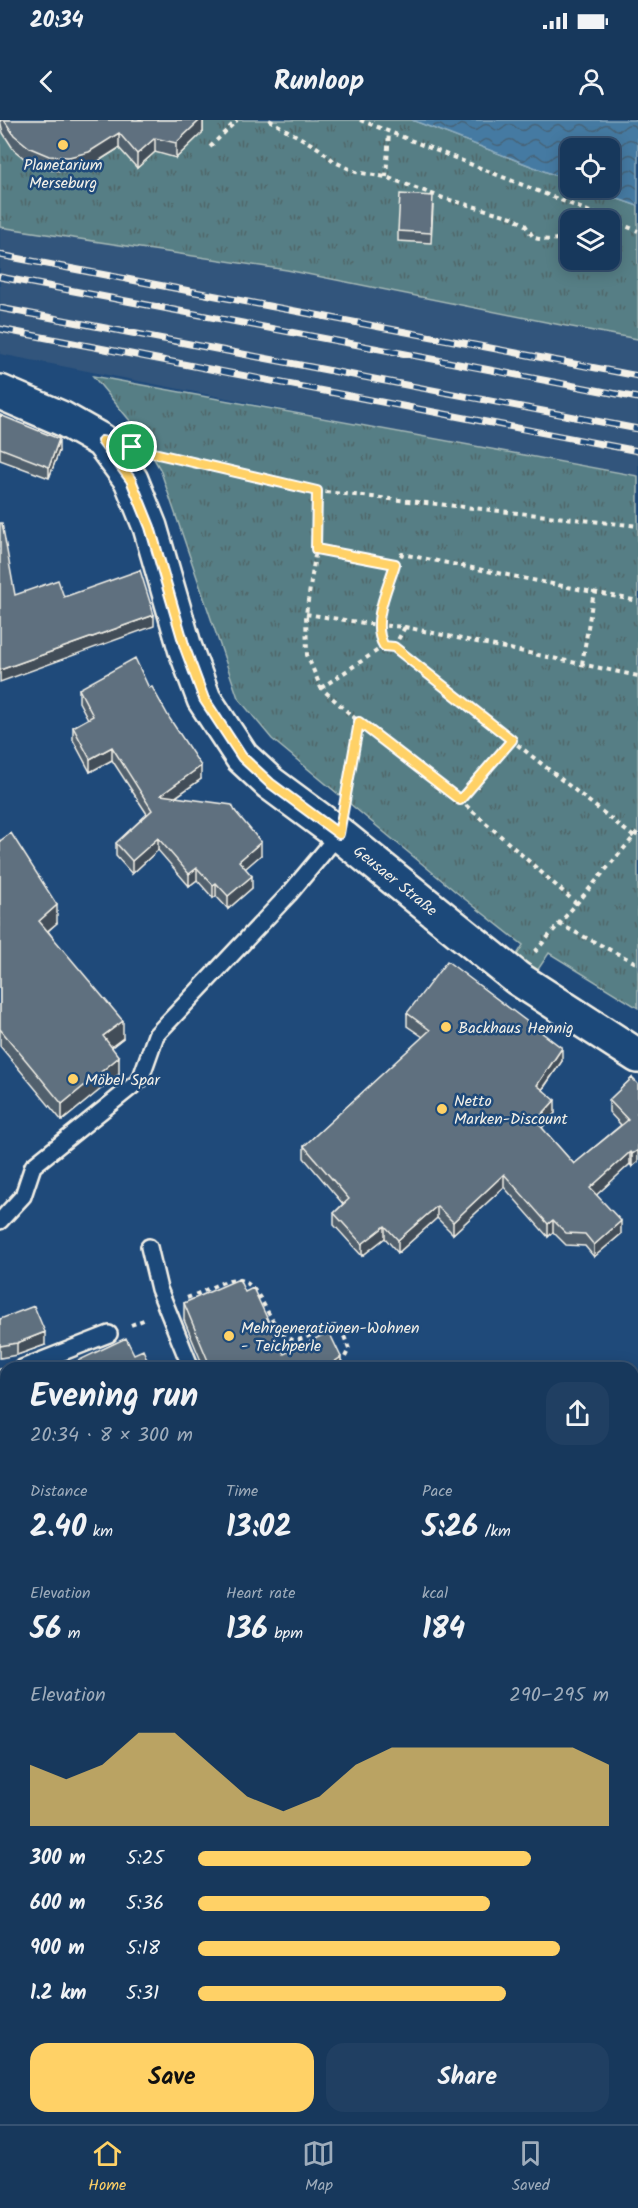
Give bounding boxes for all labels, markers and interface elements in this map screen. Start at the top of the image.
text: 20:34 [30,4,84,39]
text: Runloop [274,60,364,103]
icon: back [30,65,63,98]
icon: person [575,65,608,98]
marker: Planetarium Merseburg [56,138,70,152]
map controls [560,138,620,270]
button: locate [560,138,620,198]
place label: Planetarium Merseburg [23,153,103,196]
button: layers [560,210,620,270]
pin [106,421,157,472]
icon: arrive [115,430,148,463]
street label: Geusaer Straße [348,839,443,923]
place label: Backhaus Hennig [458,1016,574,1041]
marker: Backhaus Hennig [439,1020,453,1034]
place label: Möbel Spar [85,1068,161,1093]
marker: Möbel Spar [66,1072,80,1086]
place label: Netto Marken-Discount [454,1089,569,1132]
marker: Netto Marken-Discount [435,1102,449,1116]
place label: Mehrgenerationen-Wohnen - Teichperle [241,1316,419,1359]
marker: Mehrgenerationen-Wohnen - Teichperle [222,1329,236,1343]
text: Evening run [30,1371,198,1424]
button: share [546,1382,609,1445]
text: 20:34 · 8 × 300 m [30,1420,193,1452]
text: Distance [30,1479,88,1504]
text: Time [226,1479,258,1504]
text: Pace [422,1479,453,1504]
text: 2.40 [30,1504,86,1552]
text: 13:02 [226,1504,292,1552]
text: 5:26 [422,1504,478,1552]
text: km [86,1519,113,1544]
text: /km [478,1519,511,1544]
text: Elevation [30,1581,91,1606]
text: Heart rate [226,1581,296,1606]
text: kcal [422,1581,448,1606]
text: 56 [30,1606,61,1654]
text: 136 [226,1606,268,1654]
text: 184 [422,1606,465,1654]
text: m [61,1621,81,1646]
text: bpm [268,1621,303,1646]
text: Elevation [30,1680,106,1712]
text: 290–295 m [509,1680,609,1712]
text: 300 m [30,1843,86,1875]
text: 5:25 [126,1843,164,1875]
text: 600 m [30,1888,85,1920]
text: 5:36 [126,1888,164,1920]
text: 900 m [30,1933,85,1965]
text: 5:18 [126,1933,160,1965]
text: 1.2 km [30,1978,86,2010]
text: 5:31 [126,1978,159,2010]
button: Save [30,2043,314,2112]
button: Share [326,2043,609,2112]
tab: Home [88,2137,126,2198]
tab: Map [302,2137,335,2198]
tab: Saved [512,2137,550,2198]

